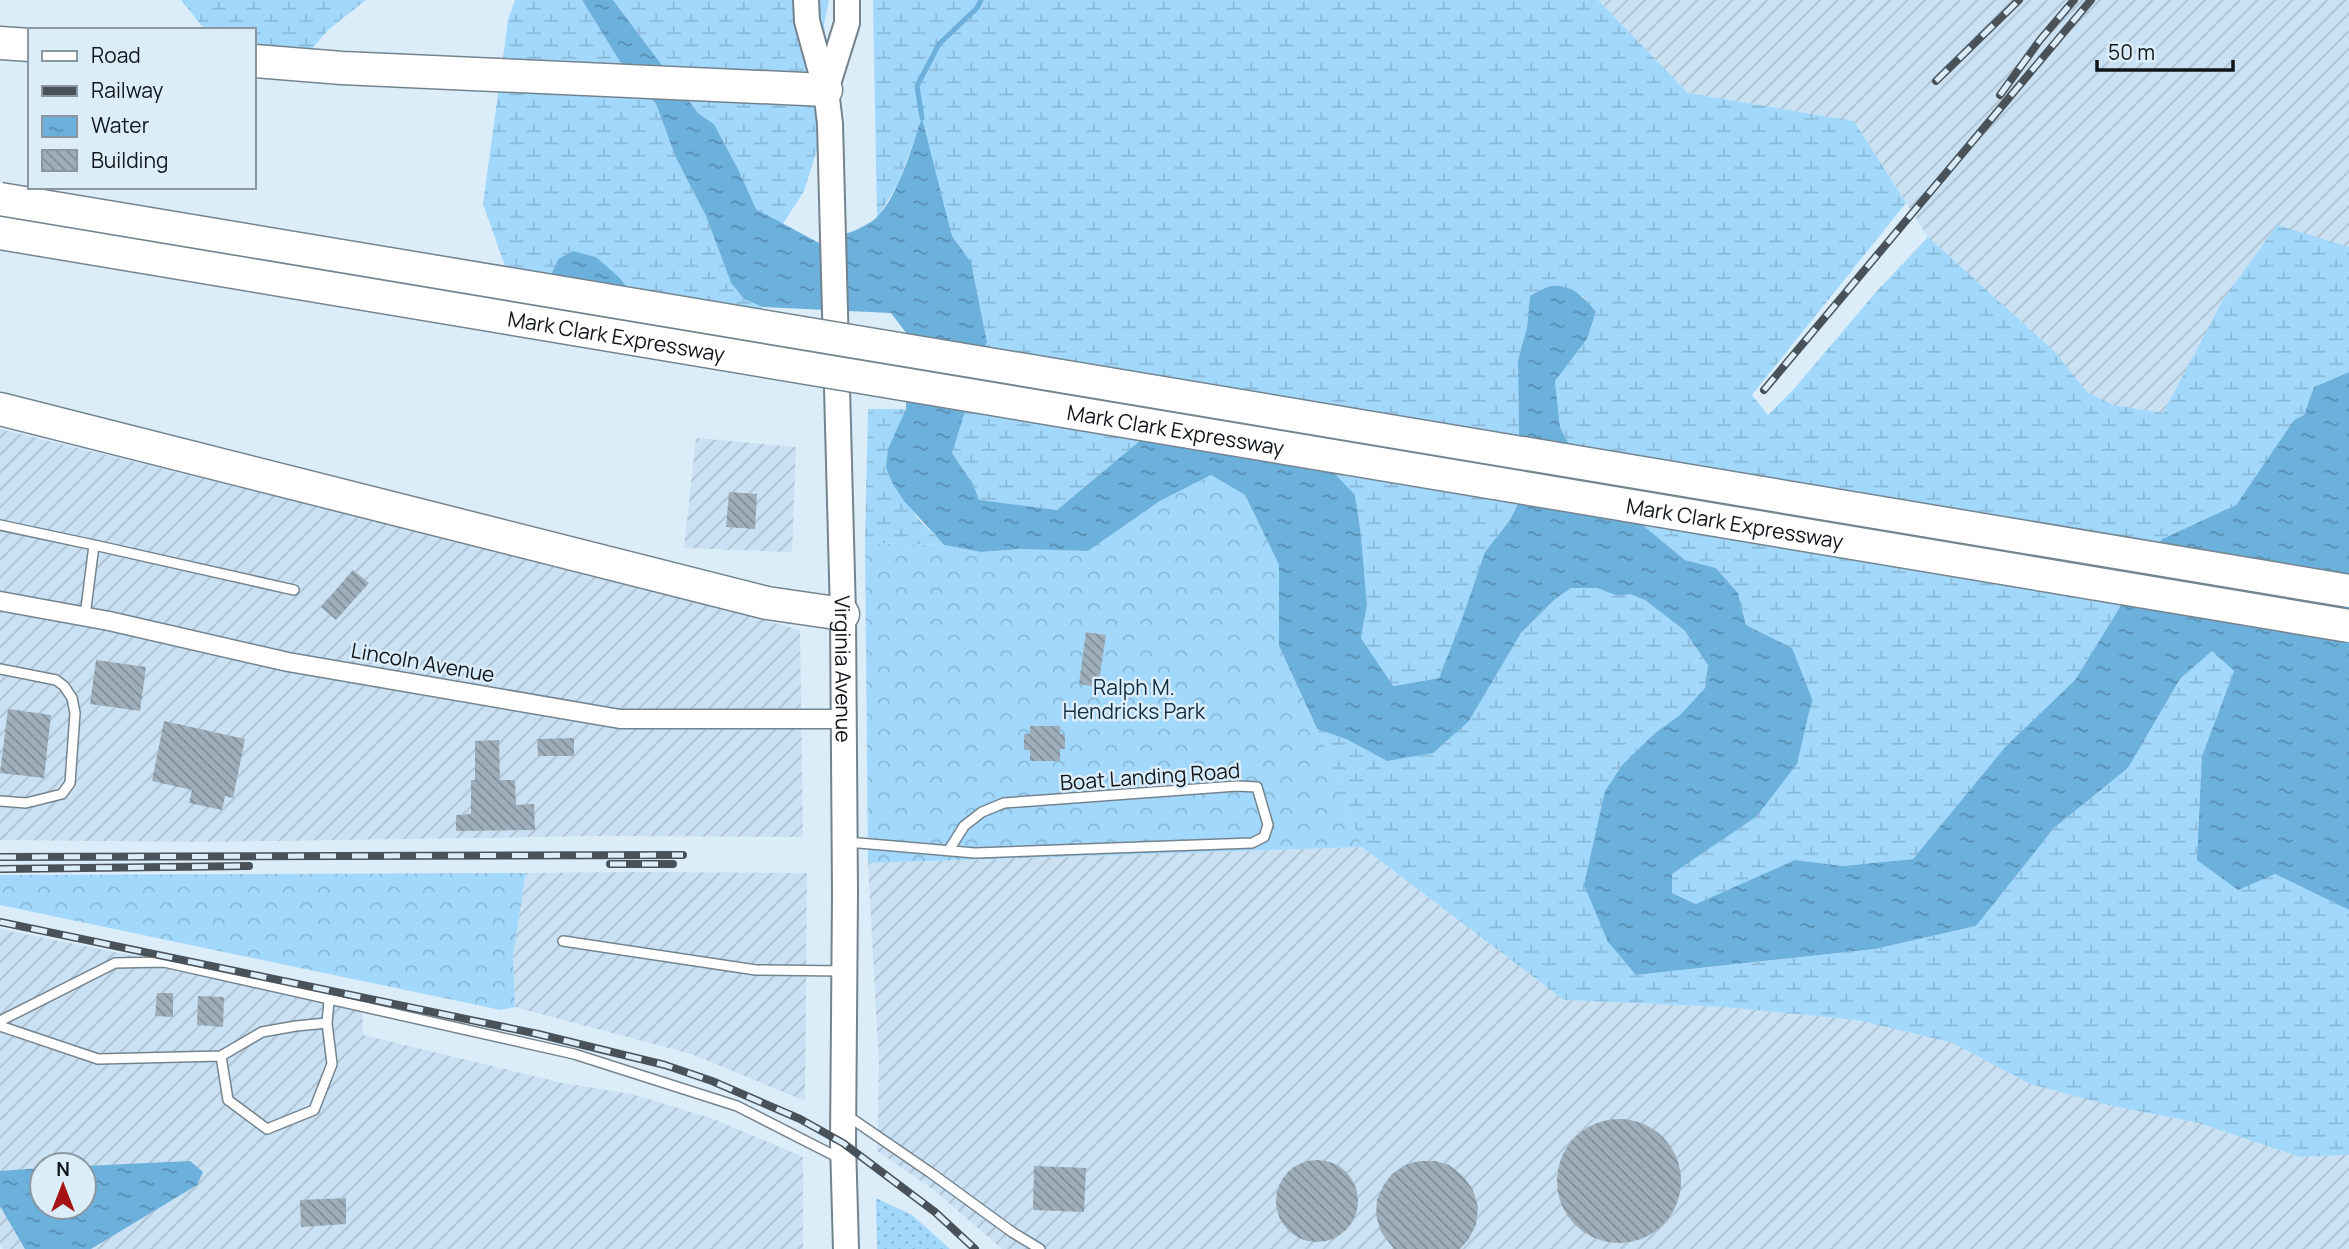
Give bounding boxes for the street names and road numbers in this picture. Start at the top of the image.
street label: Mark Clark Expressway [506,304,727,368]
street label: Mark Clark Expressway [1065,398,1286,462]
street label: Mark Clark Expressway [1624,491,1846,555]
street label: Virginia Avenue [829,595,858,743]
street label: Lincoln Avenue [349,636,497,688]
street label: Boat Landing Road [1059,756,1241,796]

